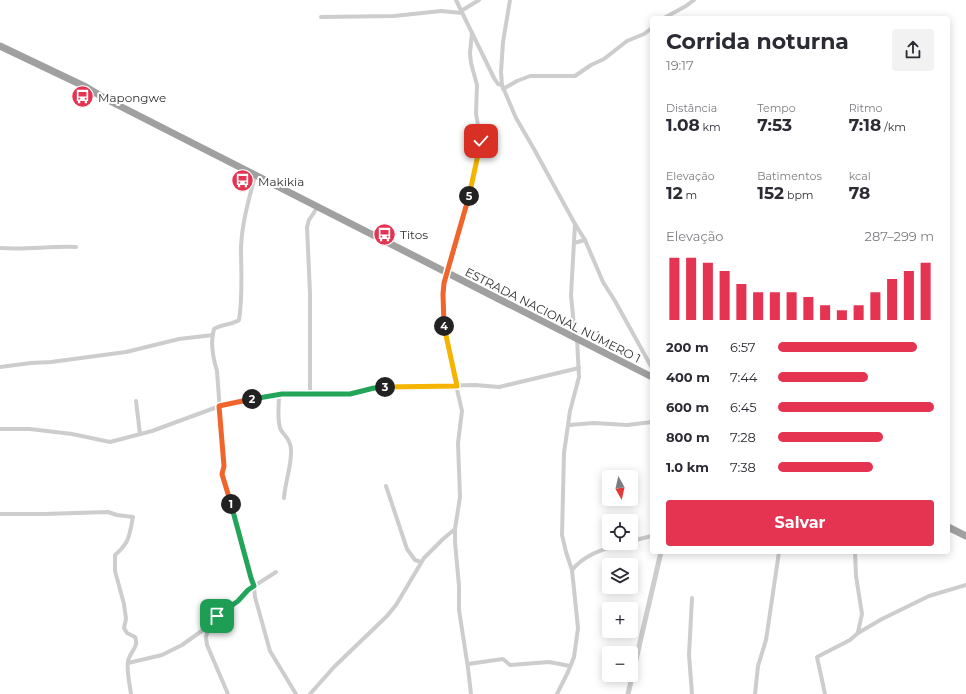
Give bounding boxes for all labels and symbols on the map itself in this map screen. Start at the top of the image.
bus stop icon: Mapongwe [70,84,96,110]
place label: Mapongwe [98,90,166,105]
pin [464,124,498,158]
bus stop icon: Makikia [230,168,256,194]
place label: Makikia [258,174,304,189]
pin: 5 [459,186,479,206]
bus stop icon: Titos [372,221,398,247]
place label: Titos [400,227,428,242]
street label: ESTRADA NACIONAL NÚMERO 1 [463,264,643,366]
pin: 4 [434,316,454,336]
pin: 3 [375,377,395,397]
pin: 2 [242,389,262,409]
north arrow [602,470,638,506]
pin: 1 [221,494,241,514]
pin [200,599,234,633]

